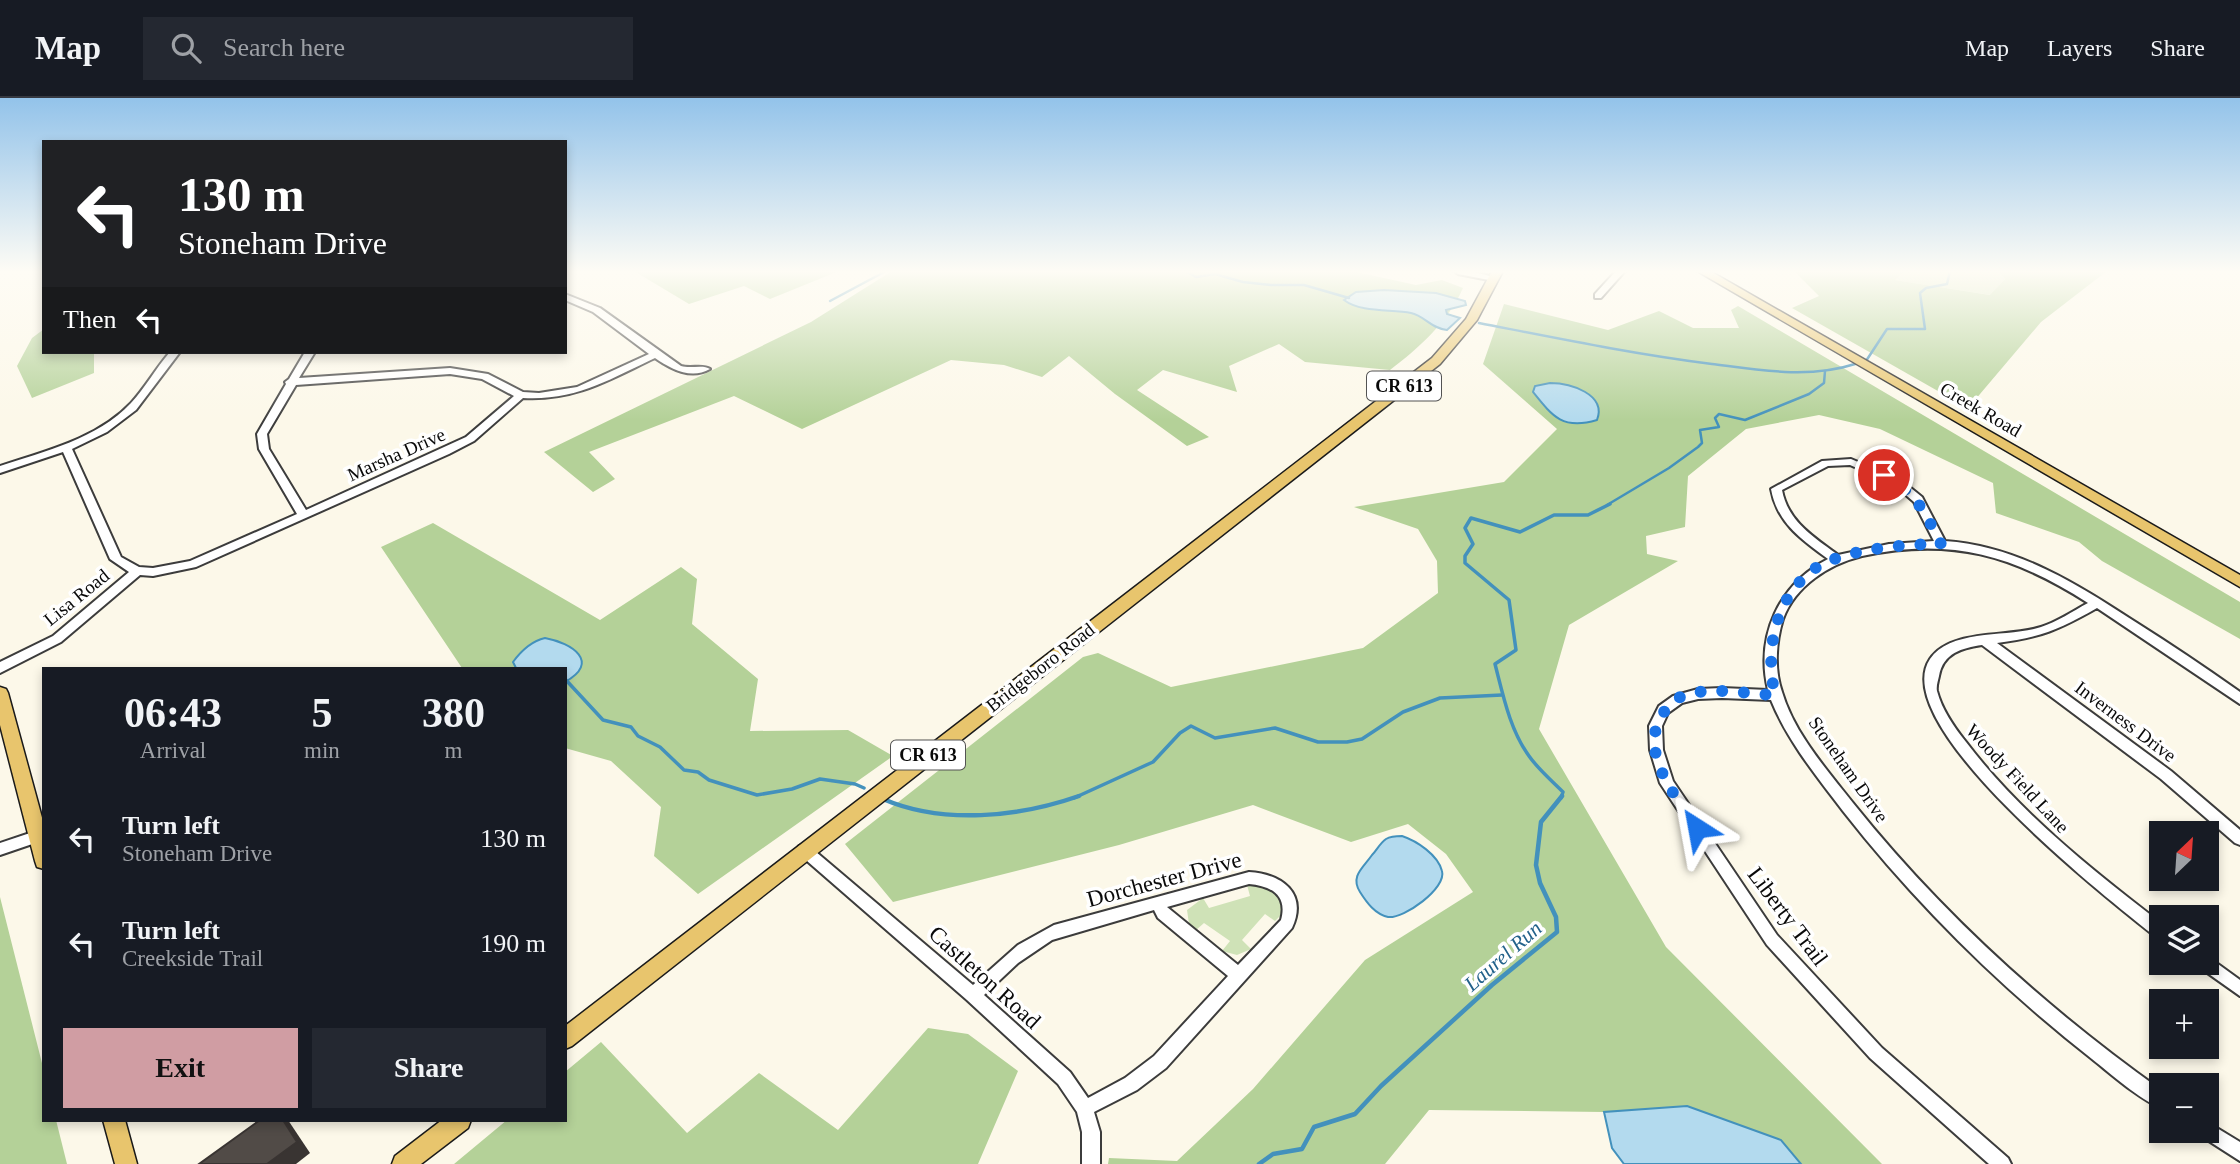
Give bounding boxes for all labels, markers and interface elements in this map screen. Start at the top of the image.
search box [143,17,633,80]
icon: search [167,29,205,67]
text: Map [35,30,101,66]
text: Search here [223,33,345,62]
text: Map [1965,35,2009,61]
text: Layers [2047,35,2112,61]
text: Share [2150,35,2205,61]
text: 130 m [178,167,305,222]
icon: left [63,168,154,259]
text: Stoneham Drive [178,225,387,261]
icon: left [130,301,168,339]
text: Then [63,305,116,334]
road number: CR 613 [1367,372,1441,400]
street label: Creek Road [1936,378,2025,441]
street label: Marsha Drive [344,424,448,485]
pin [1854,445,1914,505]
icon: arrive [1865,456,1903,494]
street label: Lisa Road [40,565,113,630]
street label: Bridgeboro Road [982,618,1099,716]
street label: Inverness Drive [2071,677,2180,766]
text: 06:43 [124,690,222,736]
text: 5 [311,690,332,736]
text: 380 [422,690,485,736]
street label: Stoneham Drive [1804,712,1893,826]
street label: Woody Field Lane [1962,720,2073,837]
text: Arrival [140,738,206,763]
text: min [304,738,340,763]
text: m [444,738,462,763]
road number: CR 613 [891,740,965,770]
position arrow [1660,791,1734,865]
text: Turn left [122,811,220,840]
icon: left [63,820,101,858]
north arrow [2149,821,2219,891]
map controls [2149,821,2219,1143]
text: 130 m [480,824,546,853]
text: Stoneham Drive [122,841,272,866]
street label: Dorchester Drive [1084,847,1244,912]
street label: Liberty Trail [1742,862,1833,971]
button: layers [2149,905,2219,975]
text: Turn left [122,916,220,945]
water label: Laurel Run [1459,916,1546,997]
street label: Castleton Road [924,921,1046,1034]
icon: left [63,925,101,963]
text: 190 m [480,929,546,958]
text: Creekside Trail [122,946,263,971]
button: + [2149,989,2219,1059]
button: Exit [63,1028,298,1108]
button: Share [312,1028,546,1108]
button: − [2149,1073,2219,1143]

